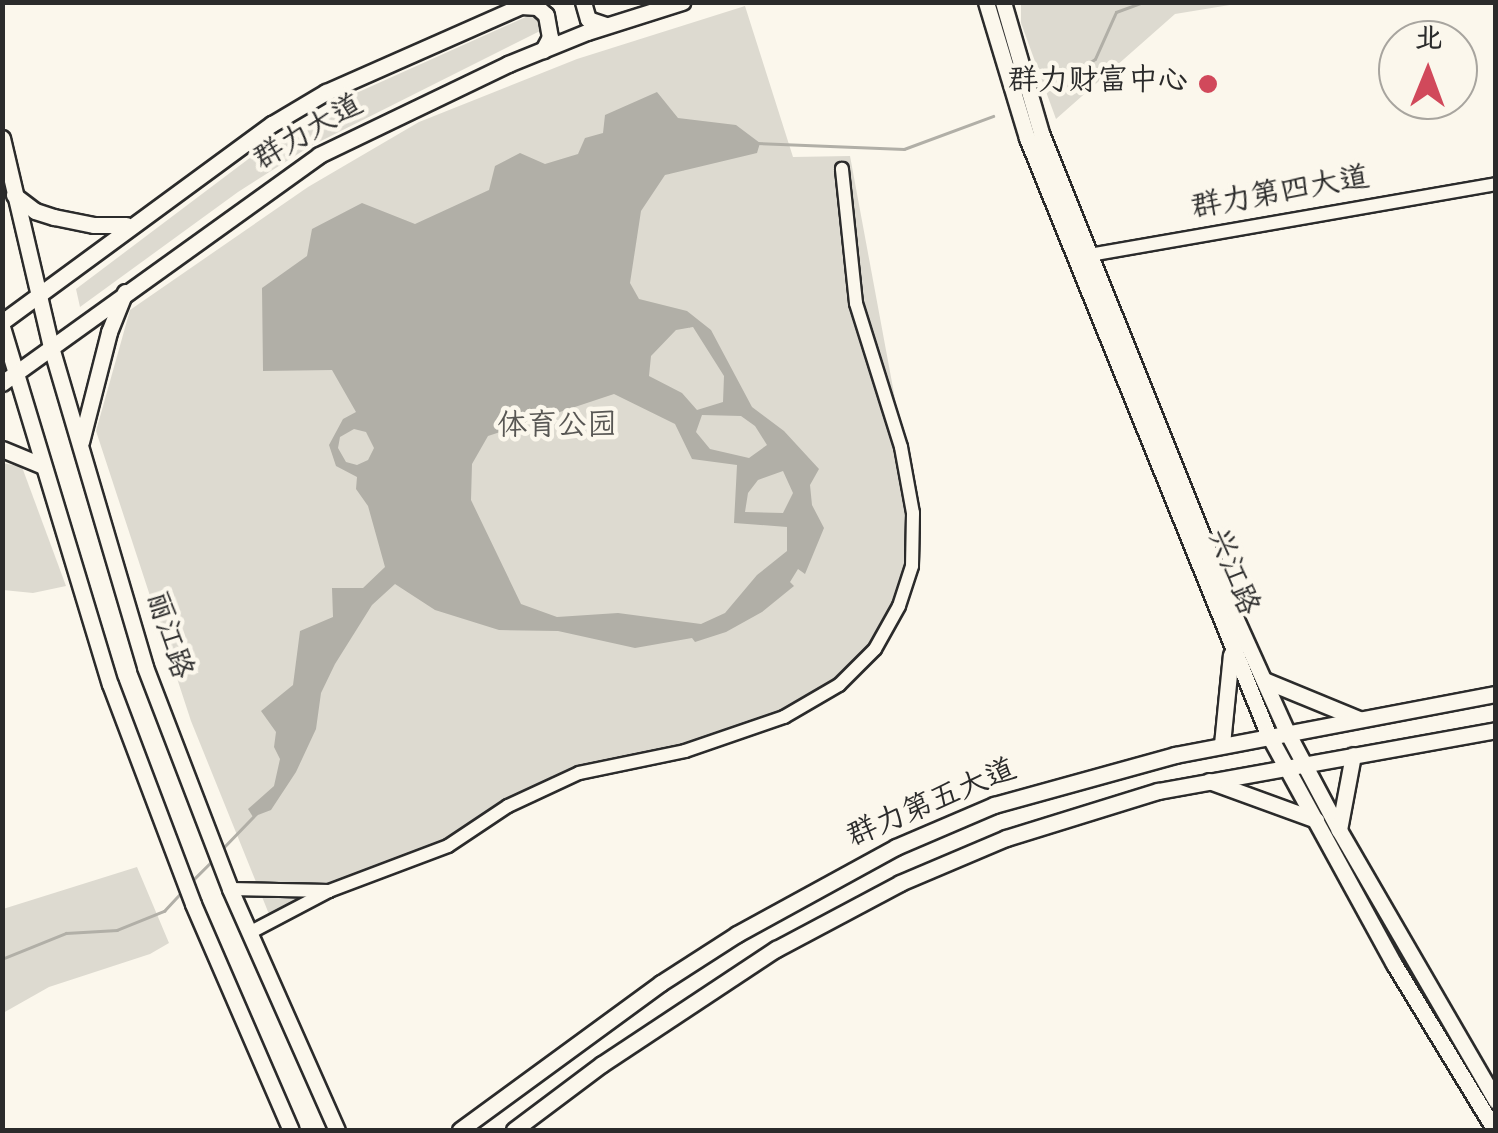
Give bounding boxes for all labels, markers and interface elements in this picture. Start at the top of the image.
north arrow [1378,20,1478,120]
text: 北 [1414,25,1443,58]
place label: 群力财富中心 [1008,66,1188,102]
marker: 群力财富中心 [1197,73,1219,95]
street label: 群力大道 [249,89,371,181]
street label: 群力第四大道 [1189,163,1373,229]
park label: 体育公园 [497,411,617,447]
street label: 兴江路 [1196,525,1264,621]
street label: 丽江路 [135,588,197,684]
street label: 群力第五大道 [843,754,1023,858]

